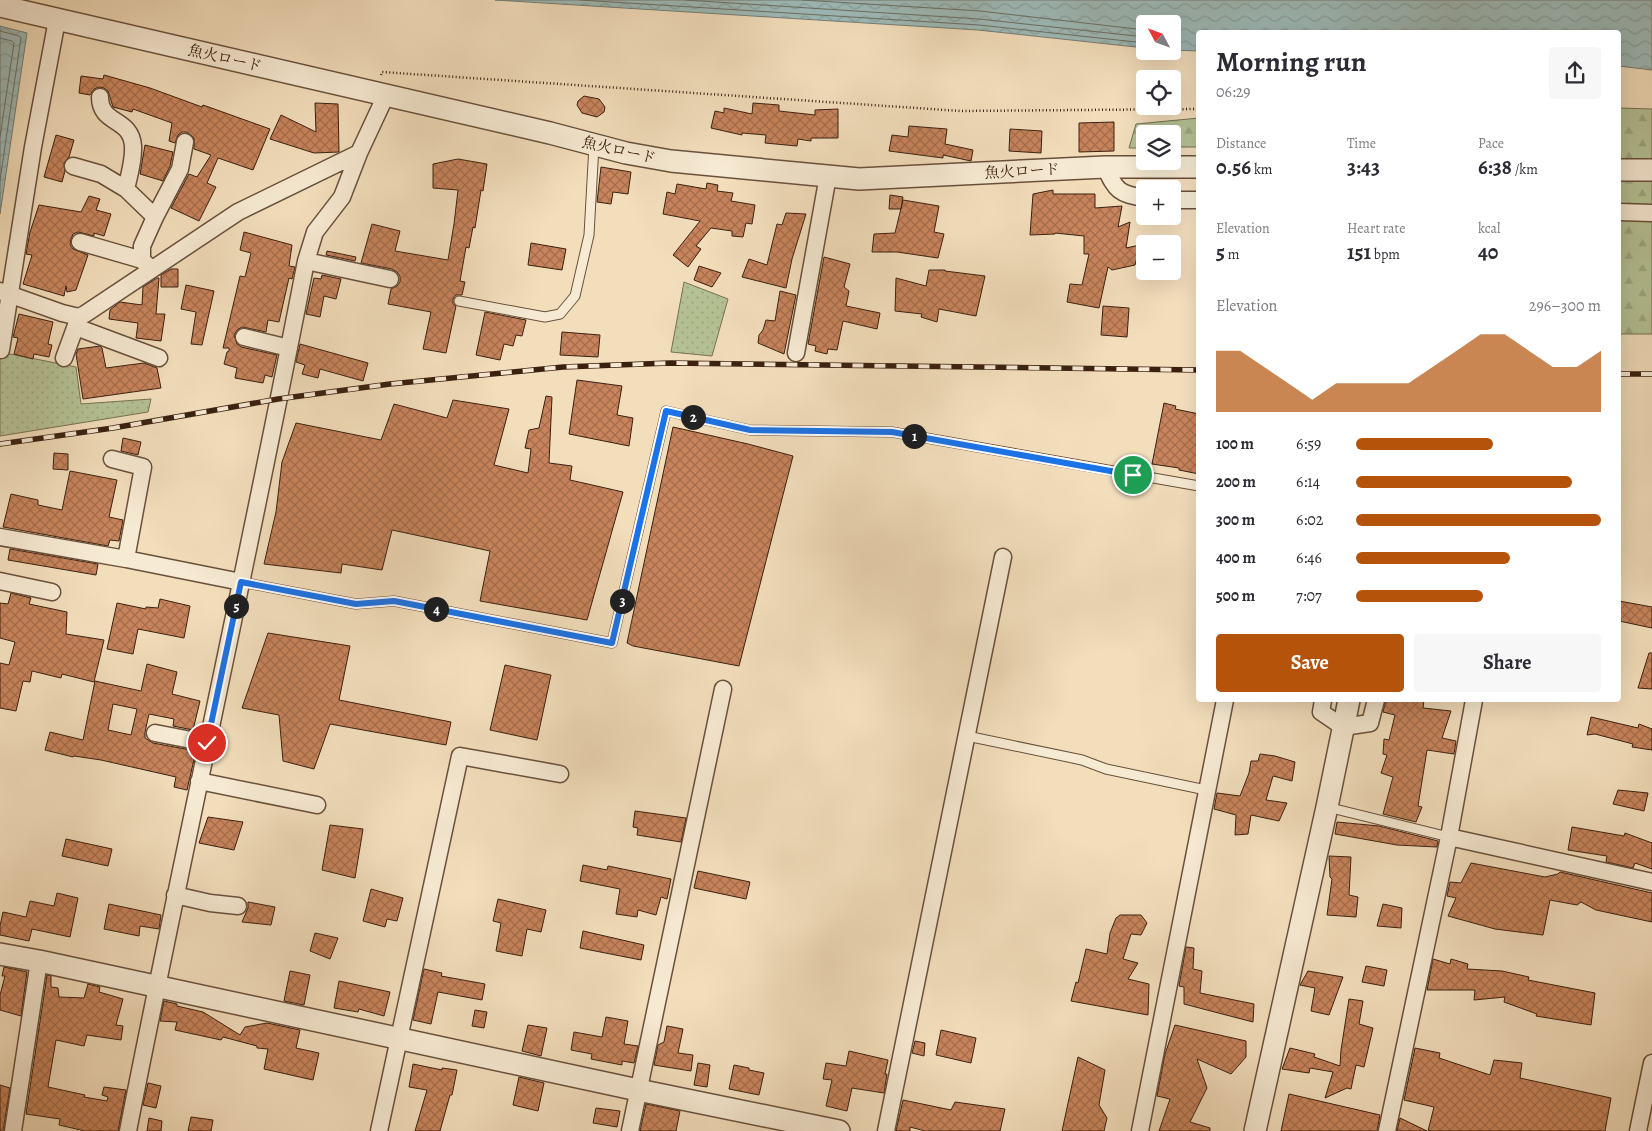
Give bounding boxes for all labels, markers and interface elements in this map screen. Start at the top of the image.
north arrow [1136,15,1181,60]
map controls [1136,15,1181,280]
street label: 魚火ロード [186,40,264,76]
text: Morning run [1216,43,1366,81]
button: share [1549,47,1601,99]
button: locate [1136,70,1181,115]
text: 06:29 [1216,81,1251,103]
button: layers [1136,125,1181,170]
street label: 魚火ロード [580,132,658,168]
text: Distance [1216,134,1266,153]
text: Time [1347,134,1376,153]
text: Pace [1478,134,1504,153]
text: 0.56 [1216,153,1251,181]
text: 3:43 [1347,153,1380,181]
text: 6:38 [1478,153,1512,181]
street label: 魚火ロード [984,159,1060,183]
text: km [1251,160,1273,179]
text: /km [1512,160,1538,179]
button: + [1136,180,1181,225]
text: Elevation [1216,219,1270,238]
text: Heart rate [1347,219,1405,238]
text: kcal [1478,219,1500,238]
button: − [1136,235,1181,280]
text: 5 [1216,238,1225,266]
text: 151 [1347,238,1371,266]
text: 40 [1478,238,1498,266]
text: m [1225,245,1239,264]
text: bpm [1371,245,1400,264]
text: Elevation [1216,295,1277,317]
text: 296–300 m [1529,295,1601,317]
pin: 2 [680,404,706,430]
text: 2 [690,408,697,427]
pin: 1 [902,424,926,448]
text: 1 [912,427,917,446]
text: 100 m [1216,433,1254,455]
text: 6:59 [1296,433,1321,455]
pin [1112,454,1154,496]
icon: arrive [1119,461,1147,489]
text: 200 m [1216,471,1256,493]
text: 6:14 [1296,471,1320,493]
text: 300 m [1216,509,1255,531]
text: 6:02 [1296,509,1323,531]
text: 400 m [1216,547,1256,569]
text: 6:46 [1296,547,1322,569]
text: 500 m [1216,585,1255,607]
text: 7:07 [1296,585,1322,607]
pin: 3 [610,588,634,614]
text: 3 [619,592,626,611]
pin: 5 [224,594,248,618]
pin: 4 [424,596,448,622]
text: 5 [234,597,239,616]
text: 4 [433,600,440,619]
button: Save [1216,634,1404,692]
button: Share [1414,634,1601,692]
pin [186,722,228,764]
icon: check [193,729,221,757]

